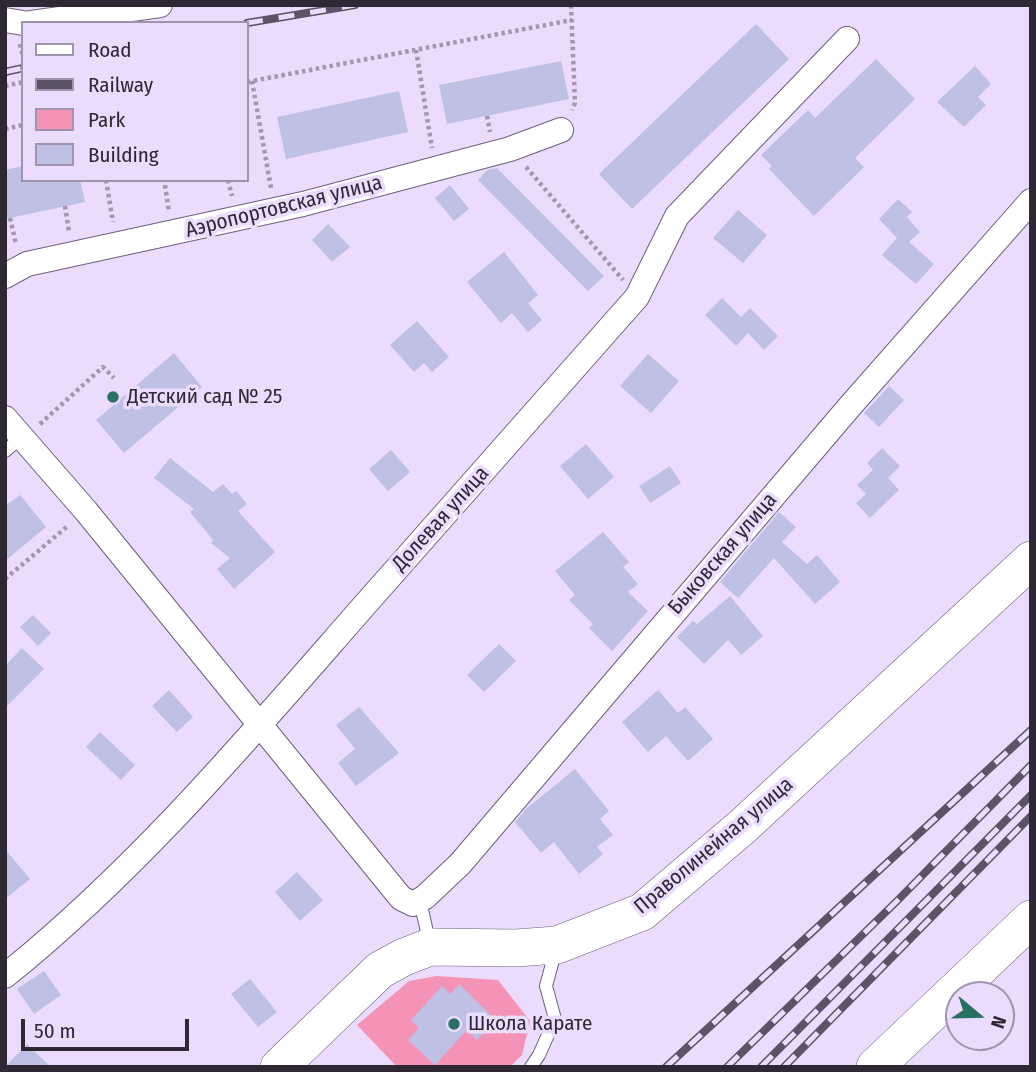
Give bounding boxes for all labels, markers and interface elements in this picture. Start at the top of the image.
legend [21,21,248,182]
text: Road [88,37,132,63]
text: Railway [88,72,153,98]
text: Park [88,107,125,133]
text: Building [88,142,159,168]
street label: Аэропортовская улица [183,170,385,244]
place label: Детский сад № 25 [127,384,282,410]
marker: Детский сад № 25 [105,389,121,405]
street label: Долевая улица [387,461,495,577]
street label: Быковская улица [663,488,783,620]
street label: Праволинейная улица [629,772,799,920]
north arrow [945,981,1015,1051]
scale bar [24,1006,192,1050]
place label: Школа Карате [468,1011,592,1037]
text: N [986,1013,1011,1031]
marker: Школа Карате [446,1016,462,1032]
text: 50 m [34,1018,76,1044]

